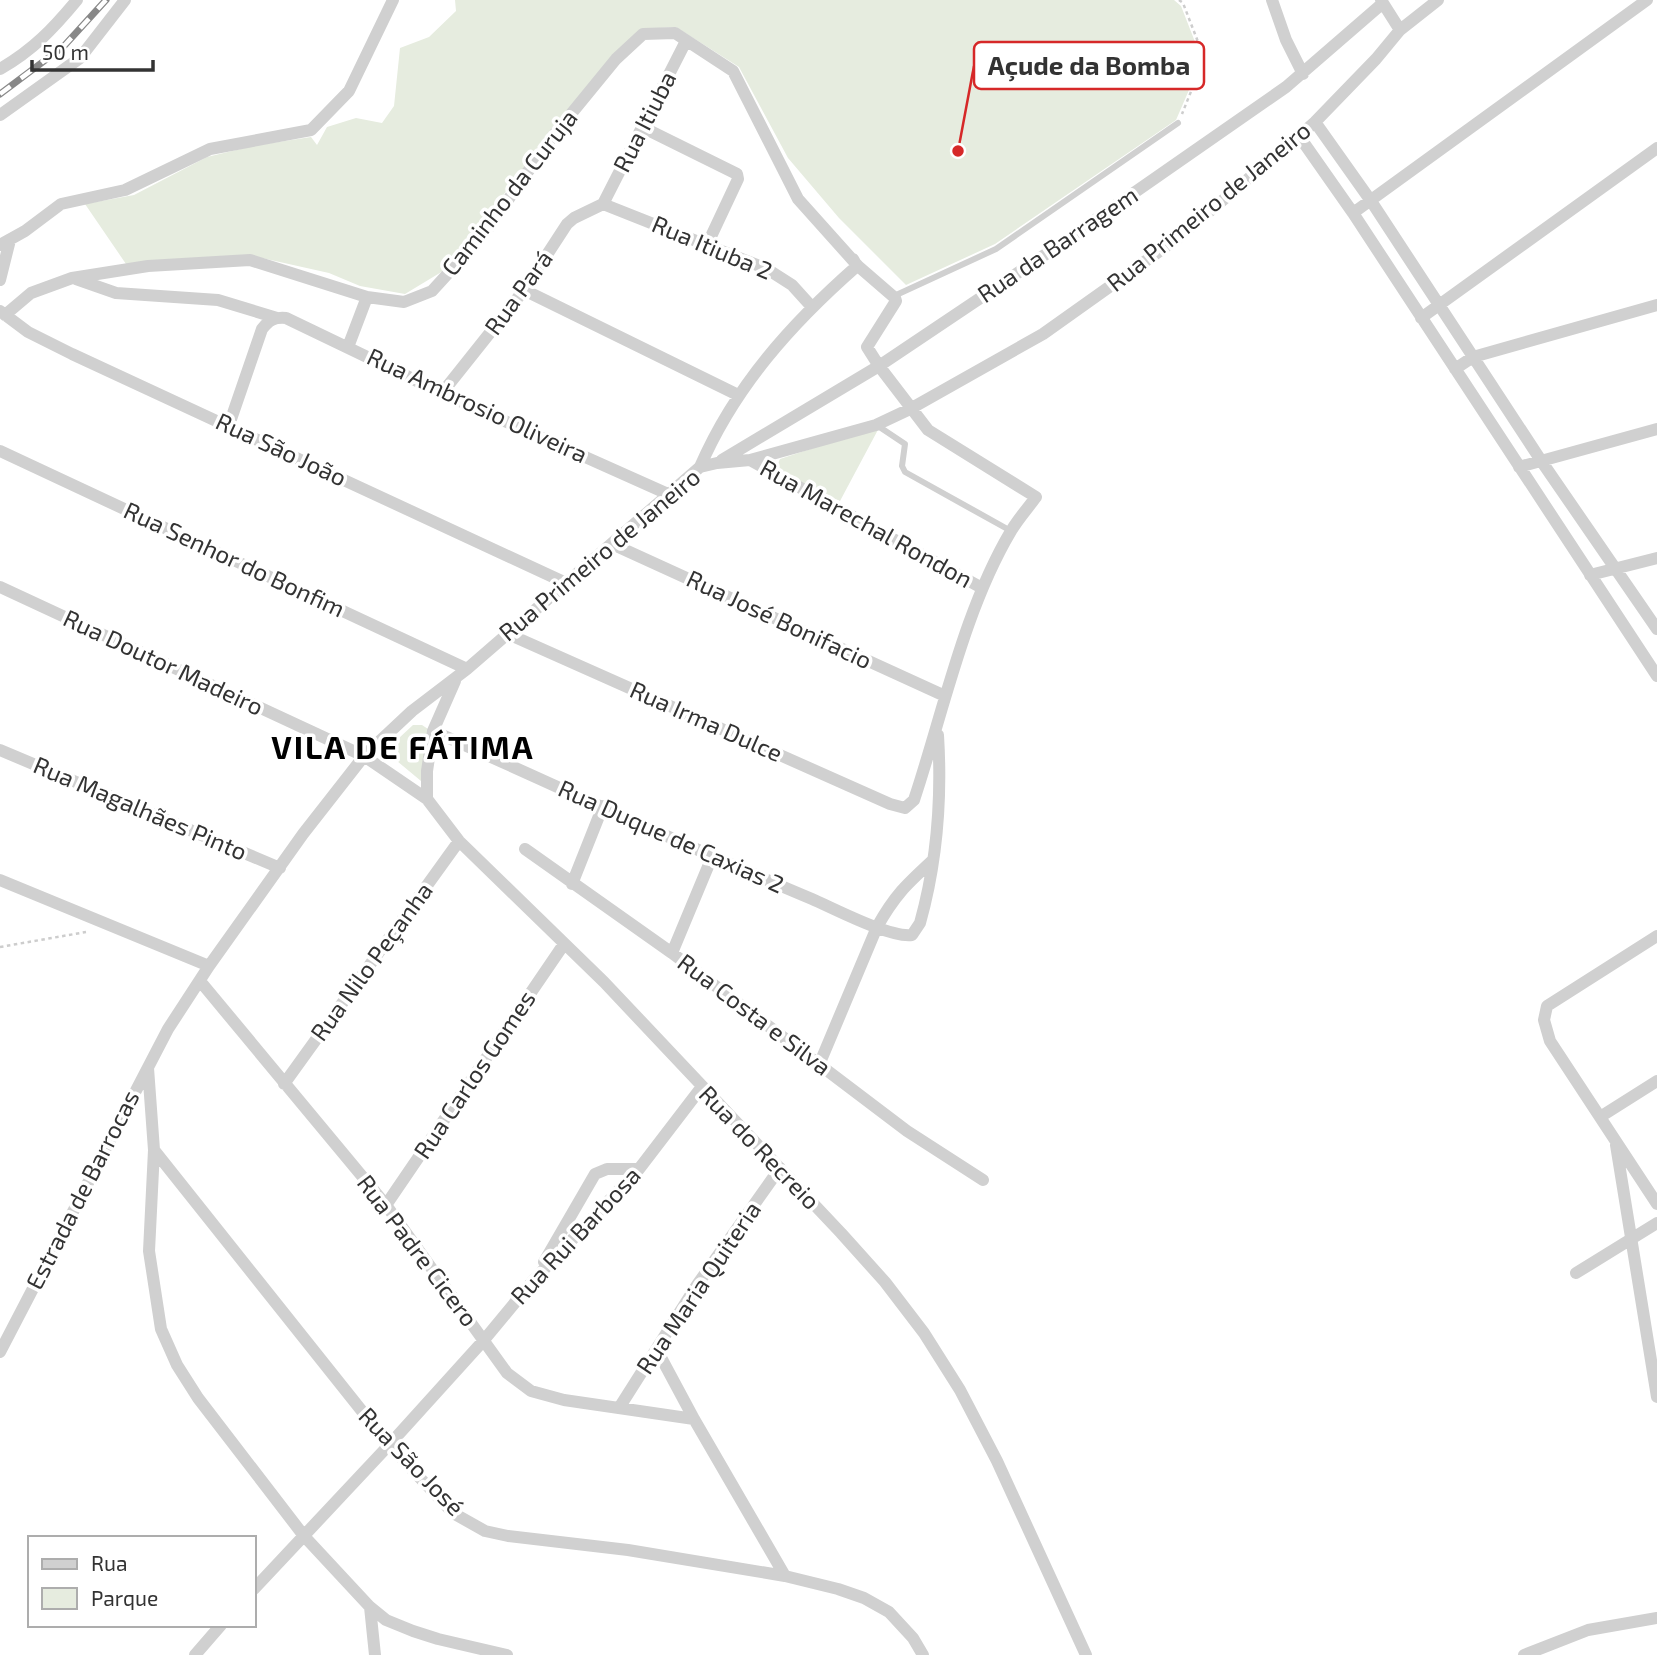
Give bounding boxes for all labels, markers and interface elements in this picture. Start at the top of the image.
scale bar [32,28,152,72]
text: 50 m [42,39,89,64]
callout: Açude da Bomba [974,42,1204,89]
text: Açude da Bomba [988,49,1190,82]
street label: Rua Itiuba [606,66,681,176]
street label: Caminho da Curuja [435,103,583,281]
street label: Rua Primeiro de Janeiro [1100,115,1316,297]
street label: Rua da Barragem [972,179,1143,308]
street label: Rua Itiuba 2 [648,208,777,285]
street label: Rua Pará [478,244,558,340]
street label: Rua Ambrosio Oliveira [363,341,592,468]
street label: Rua São João [212,406,352,492]
street label: Rua Marechal Rondon [756,452,978,593]
street label: Rua Primeiro de Janeiro [493,461,705,646]
street label: Rua Senhor do Bonfim [120,495,350,623]
street label: Rua José Bonifacio [683,563,877,674]
street label: Rua Doutor Madeiro [59,603,268,721]
street label: Rua Irma Dulce [626,674,787,767]
district label: VILA DE FÁTIMA [271,727,535,765]
street label: Rua Magalhães Pinto [29,749,252,866]
street label: Rua Duque de Caxias 2 [554,773,789,898]
street label: Rua Nilo Peçanha [304,876,439,1047]
street label: Rua Costa e Silva [673,947,837,1081]
street label: Rua Carlos Gomes [407,985,541,1164]
street label: Rua do Recreio [694,1079,826,1215]
street label: Estrada de Barrocas [19,1085,144,1294]
street label: Rua Rui Barbosa [504,1160,646,1310]
street label: Rua Padre Cicero [352,1168,485,1332]
street label: Rua Maria Quiteria [629,1195,766,1379]
street label: Rua São José [353,1401,471,1521]
legend [28,1536,256,1627]
text: Rua [91,1550,127,1575]
text: Parque [91,1585,158,1610]

